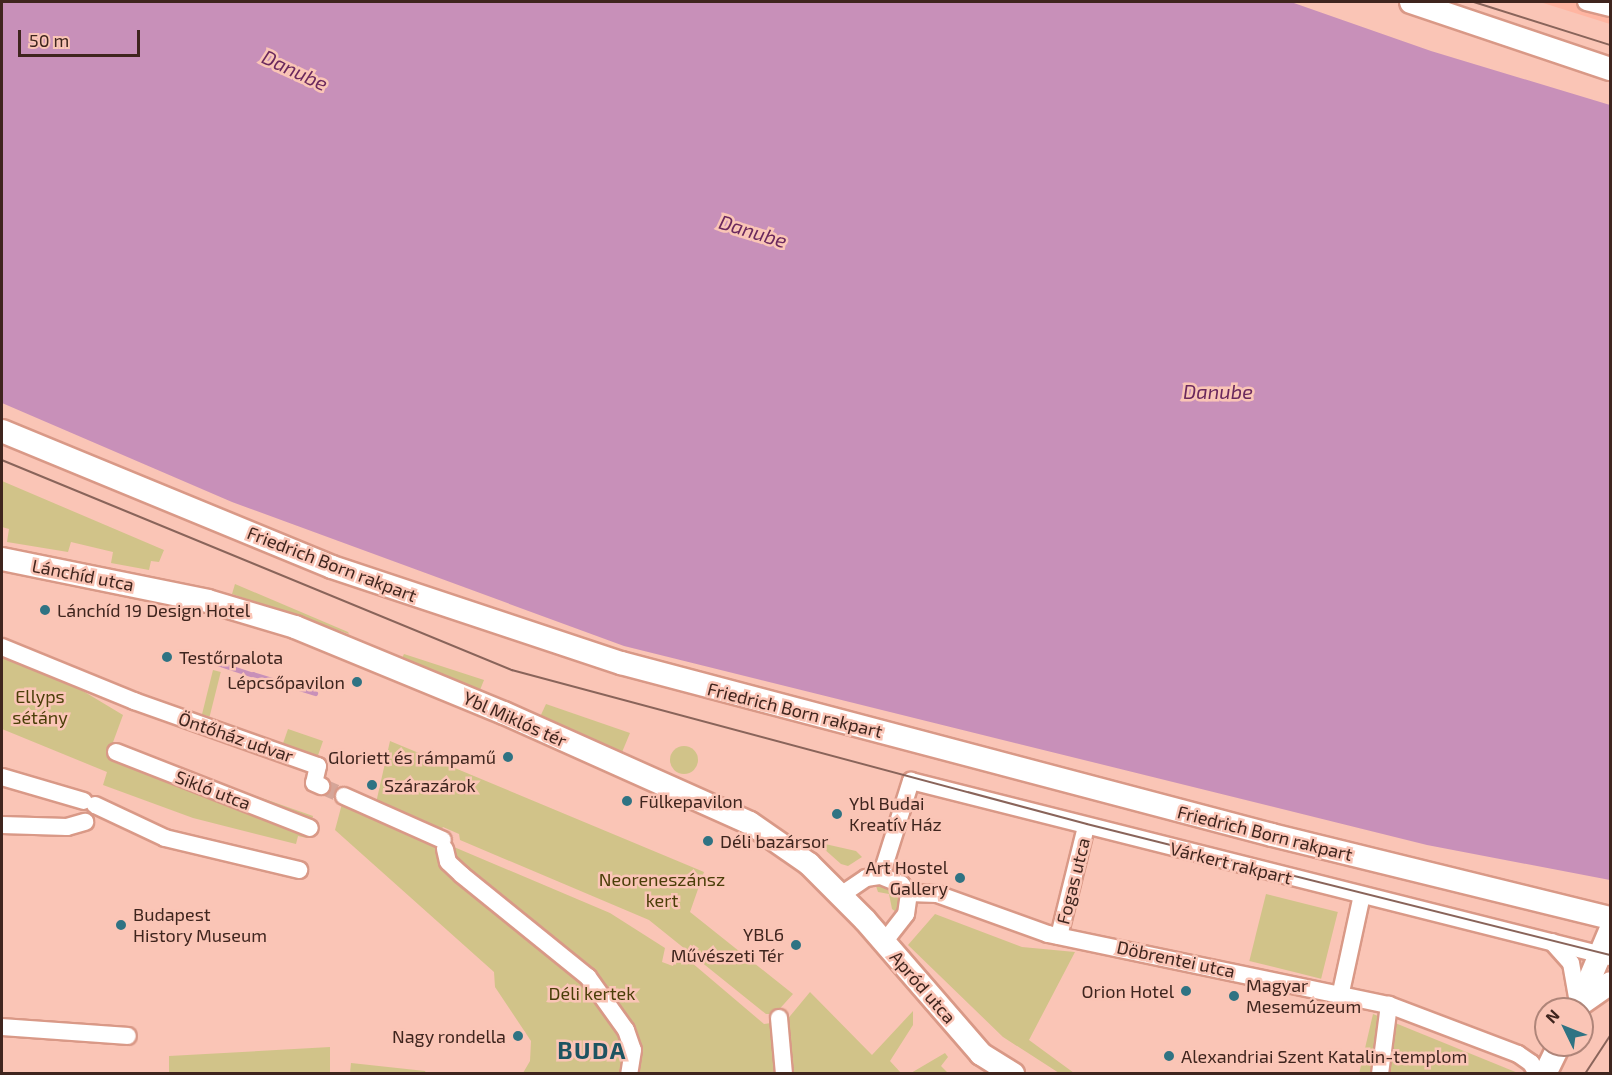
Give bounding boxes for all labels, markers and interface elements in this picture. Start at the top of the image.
scale bar [21,18,142,56]
text: 50 m [29,29,69,51]
water label: Danube [258,44,332,96]
water label: Danube [716,209,790,253]
water label: Danube [1183,379,1253,403]
street label: Friedrich Born rakpart [244,522,420,606]
street label: Lánchíd utca [30,555,136,595]
place label: Lánchíd 19 Design Hotel [57,599,250,621]
marker: Lánchíd 19 Design Hotel [38,603,52,617]
place label: Testőrpalota [179,646,283,668]
marker: Testőrpalota [160,650,174,664]
place label: Lépcsőpavilon [227,671,345,693]
marker: Lépcsőpavilon [350,675,364,689]
street label: Friedrich Born rakpart [705,678,885,742]
park label: Ellyps sétány [12,686,68,728]
street label: Ybl Miklós tér [460,686,570,752]
street label: Öntőház udvar [176,707,296,767]
place label: Gloriett és rámpamű [328,746,496,768]
marker: Gloriett és rámpamű [501,750,515,764]
street label: Sikló utca [172,766,254,814]
place label: Szárazárok [384,774,476,796]
marker: Szárazárok [365,778,379,792]
place label: Fülkepavilon [639,790,743,812]
place label: Ybl Budai Kreatív Ház [849,793,942,836]
marker: Fülkepavilon [620,794,634,808]
street label: Friedrich Born rakpart [1175,801,1355,865]
marker: Ybl Budai Kreatív Ház [830,807,844,821]
place label: Déli bazársor [720,830,828,852]
marker: Déli bazársor [701,834,715,848]
street label: Fogas utca [1052,835,1094,927]
street label: Várkert rakpart [1168,837,1294,889]
place label: Art Hostel Gallery [865,857,948,900]
park label: Neoreneszánsz kert [599,869,725,912]
marker: Art Hostel Gallery [953,871,967,885]
place label: Budapest History Museum [133,904,267,946]
marker: Budapest History Museum [114,918,128,932]
place label: YBL6 Művészeti Tér [670,924,784,966]
street label: Döbrentei utca [1115,936,1237,982]
marker: YBL6 Művészeti Tér [789,938,803,952]
street label: Apród utca [886,946,960,1028]
place label: Magyar Mesemúzeum [1246,975,1361,1018]
place label: Orion Hotel [1081,980,1174,1002]
park label: Déli kertek [549,982,635,1004]
marker: Orion Hotel [1179,984,1193,998]
marker: Magyar Mesemúzeum [1227,989,1241,1003]
north arrow [1534,997,1594,1057]
text: N [1541,1005,1563,1026]
place label: Nagy rondella [392,1025,506,1047]
marker: Nagy rondella [511,1029,525,1043]
district label: BUDA [557,1036,627,1064]
place label: Alexandriai Szent Katalin-templom [1181,1045,1467,1067]
marker: Alexandriai Szent Katalin-templom [1162,1049,1176,1063]

